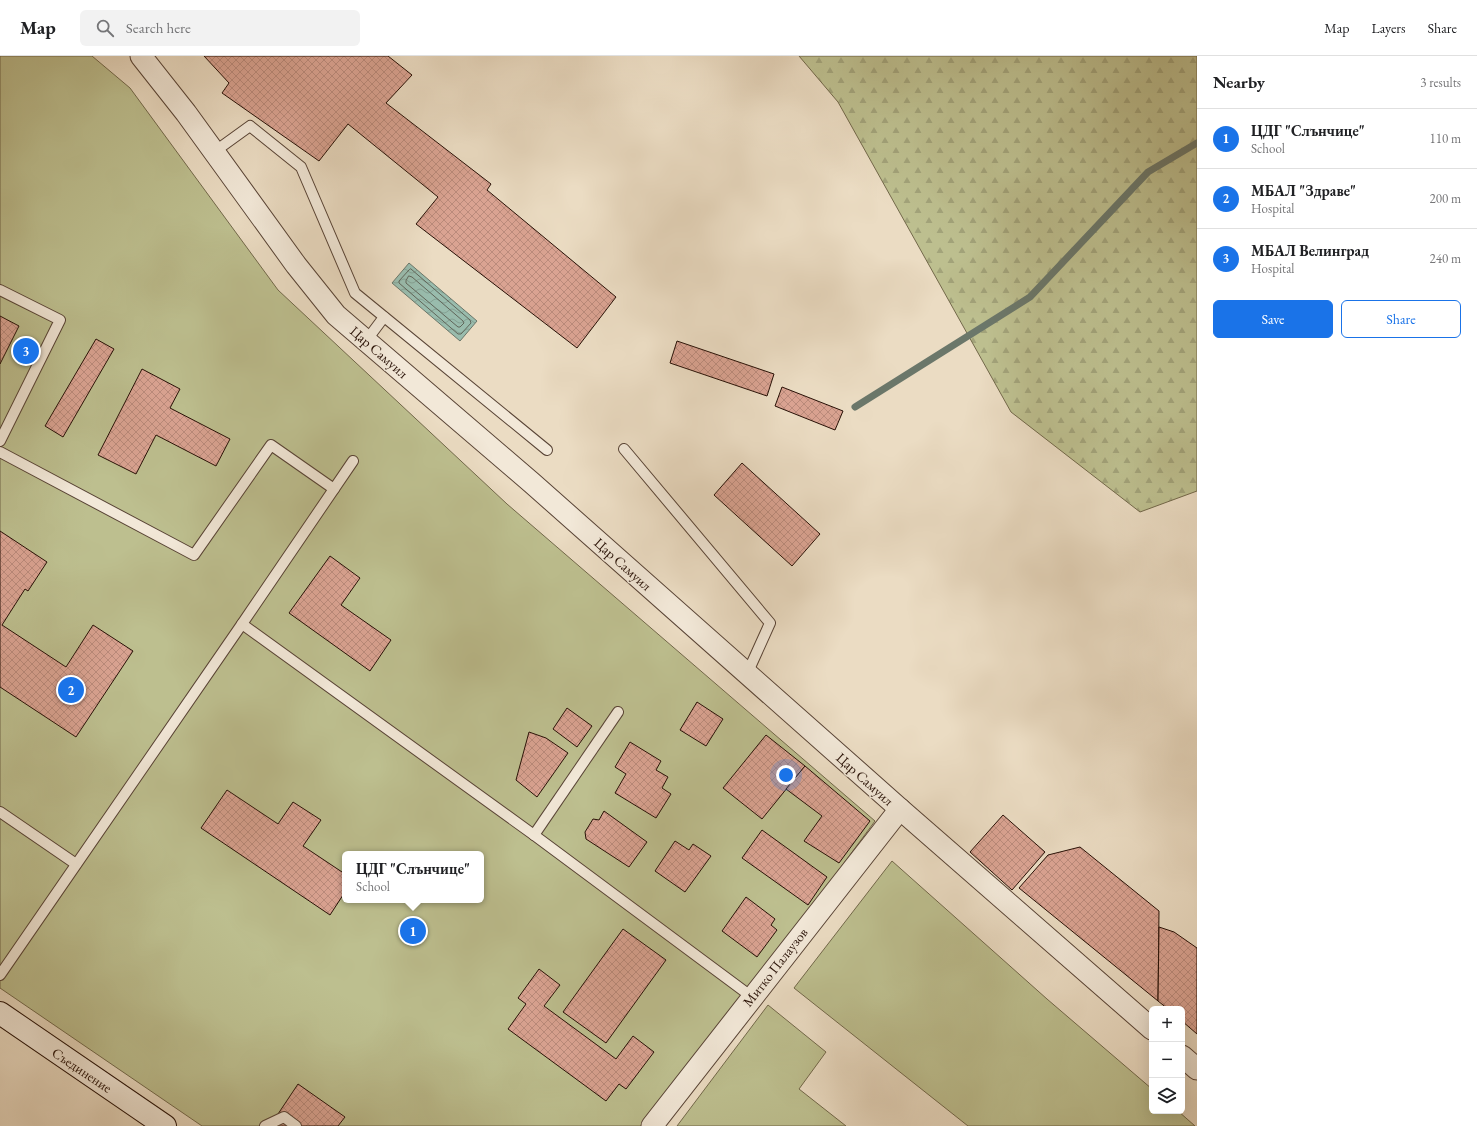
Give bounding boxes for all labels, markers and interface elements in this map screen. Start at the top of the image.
search box [80,10,360,46]
text: Map [20,15,56,40]
icon: search [94,17,116,39]
text: Search here [126,18,191,37]
text: Map [1324,19,1349,37]
text: Layers [1371,19,1406,37]
text: Share [1428,19,1457,37]
text: Nearby [1213,71,1265,93]
text: 3 results [1420,74,1461,91]
text: ЦДГ "Слънчице" [1251,121,1365,140]
text: 1 [1223,130,1229,147]
text: 110 m [1430,130,1461,147]
text: School [1251,140,1285,157]
text: МБАЛ "Здраве" [1251,181,1356,200]
text: 2 [1223,190,1229,207]
text: 200 m [1430,190,1461,207]
text: Hospital [1251,200,1295,217]
text: МБАЛ Велинград [1251,241,1369,260]
text: 3 [1223,250,1229,267]
text: 240 m [1430,250,1461,267]
text: Hospital [1251,260,1295,277]
button: Save [1213,300,1333,338]
button: Share [1341,300,1461,338]
street label: Цар Самуил [346,322,412,382]
pin: 3 [13,336,39,366]
street label: Цар Самуил [591,534,656,595]
pin: 2 [58,675,84,705]
street label: Цар Самуил [833,749,898,810]
your location [776,765,796,785]
popup [342,851,484,903]
text: ЦДГ "Слънчице" [356,859,470,878]
text: School [356,878,390,895]
pin: 1 [400,916,426,946]
street label: Митко Палаузов [739,924,811,1010]
map controls [1149,1006,1185,1114]
button: + [1149,1006,1185,1042]
button: − [1149,1042,1185,1078]
street label: Съединение [48,1043,116,1097]
button: layers [1149,1078,1185,1114]

